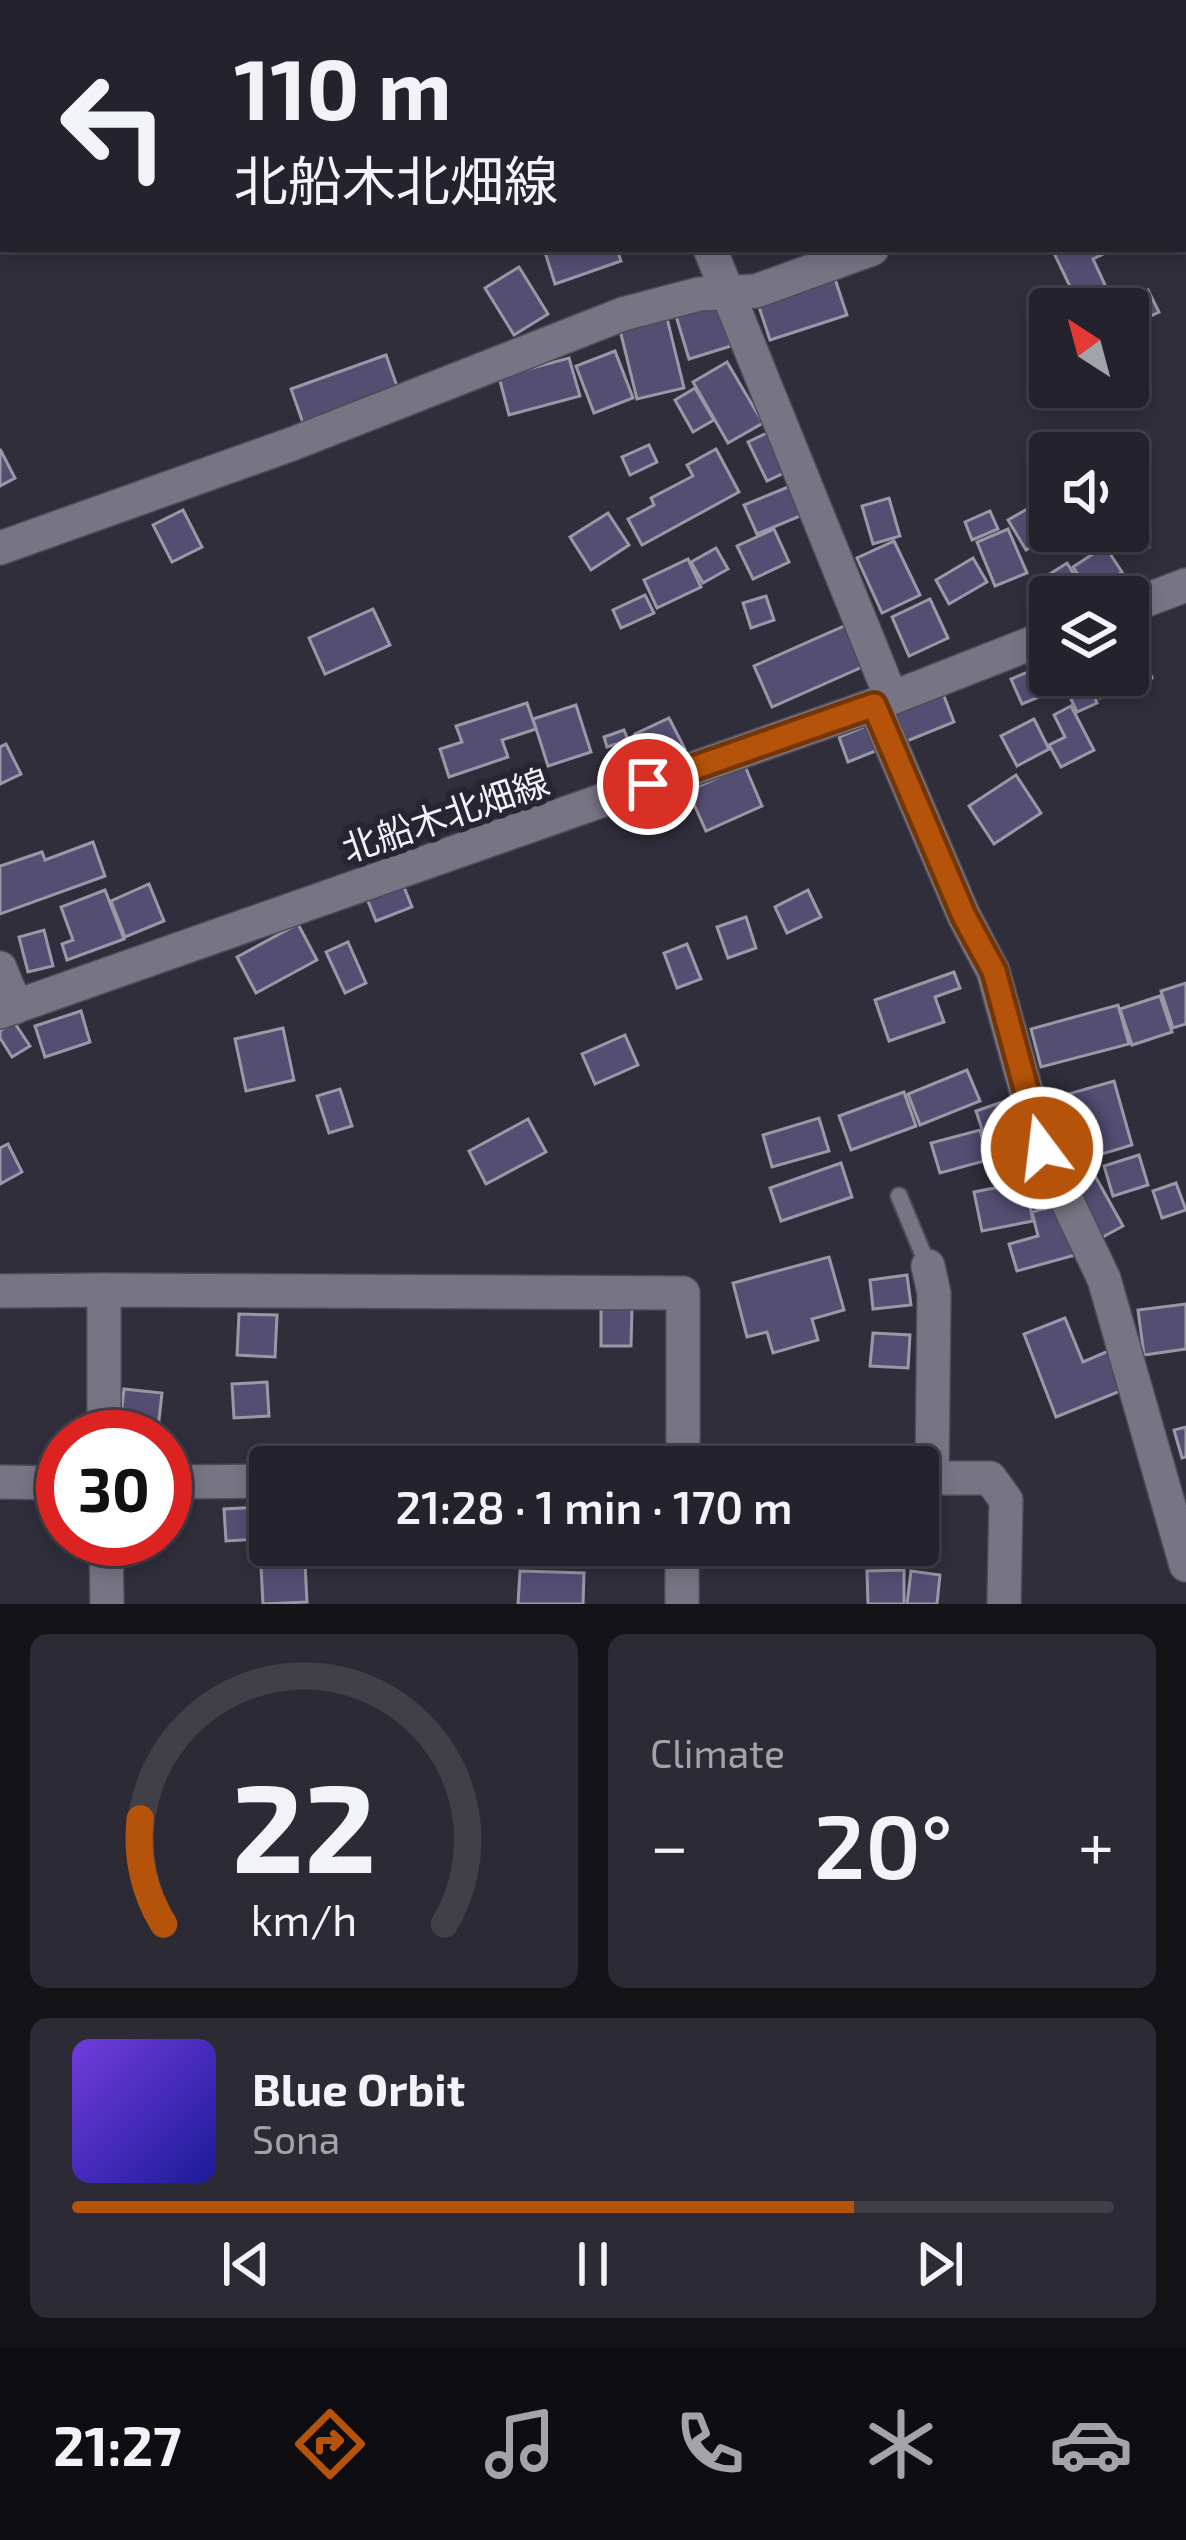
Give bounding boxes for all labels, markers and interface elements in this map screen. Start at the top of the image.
text: 110 m [234,36,452,137]
icon: left [36,48,192,204]
text: 北船木北畑線 [234,147,558,212]
north arrow [1029,288,1149,408]
map controls [1029,288,1149,696]
button: sound [1029,432,1149,552]
button: layers [1029,576,1149,696]
pin [597,733,699,835]
icon: arrive [615,751,681,817]
street label: 北船木北畑線 [336,759,554,869]
position arrow [979,1085,1105,1211]
speed limit sign: 30 [36,1410,192,1566]
text: 21:28 · 1 min · 170 m [396,1479,792,1533]
text: Climate [650,1729,785,1776]
text: 22 [231,1748,377,1898]
text: 20° [814,1789,953,1897]
text: − [650,1804,689,1883]
text: + [1078,1804,1114,1883]
text: km/h [251,1893,357,1945]
text: Blue Orbit [252,2061,465,2115]
text: Sona [252,2115,340,2162]
icon: previous [213,2231,279,2297]
icon: pause [560,2231,626,2297]
icon: next [907,2231,973,2297]
icon: directions [288,2402,372,2486]
icon: music [478,2402,562,2486]
icon: phone [668,2402,752,2486]
icon: climate [859,2402,943,2486]
icon: car [1049,2402,1133,2486]
text: 21:27 [53,2412,182,2477]

